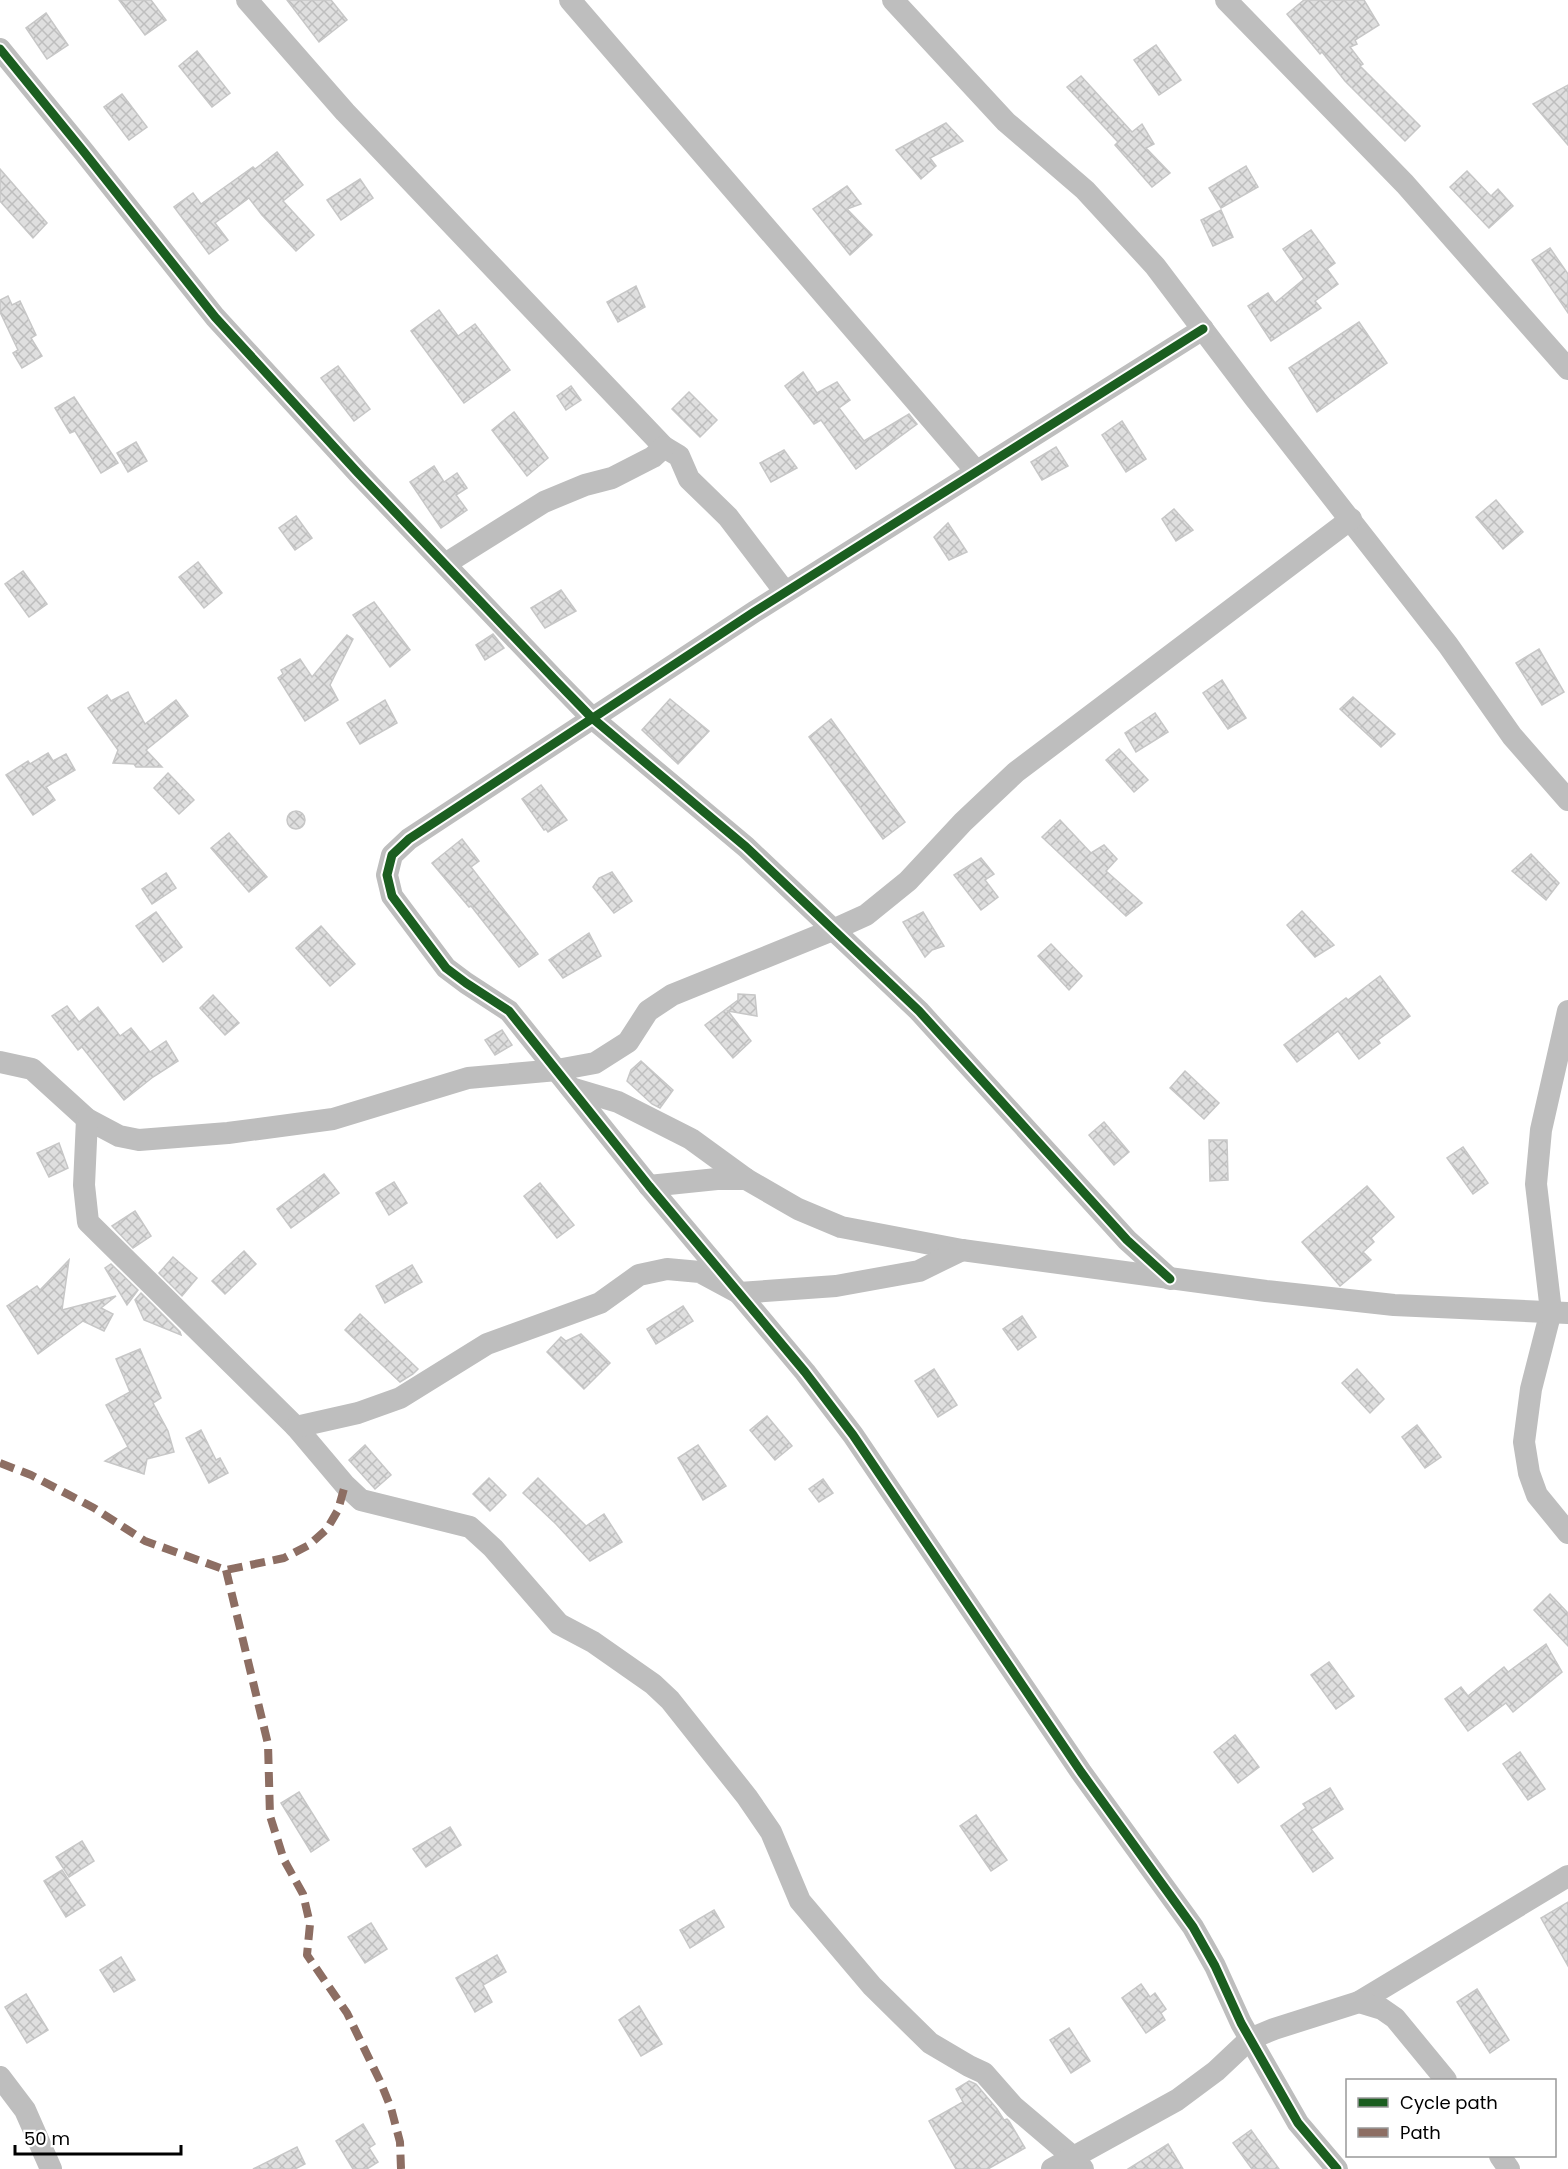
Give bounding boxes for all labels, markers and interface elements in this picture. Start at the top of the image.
legend [1346,2079,1556,2157]
text: Cycle path [1400,2090,1498,2115]
scale bar [15,2118,182,2156]
text: Path [1400,2120,1441,2145]
text: 50 m [24,2126,70,2151]

